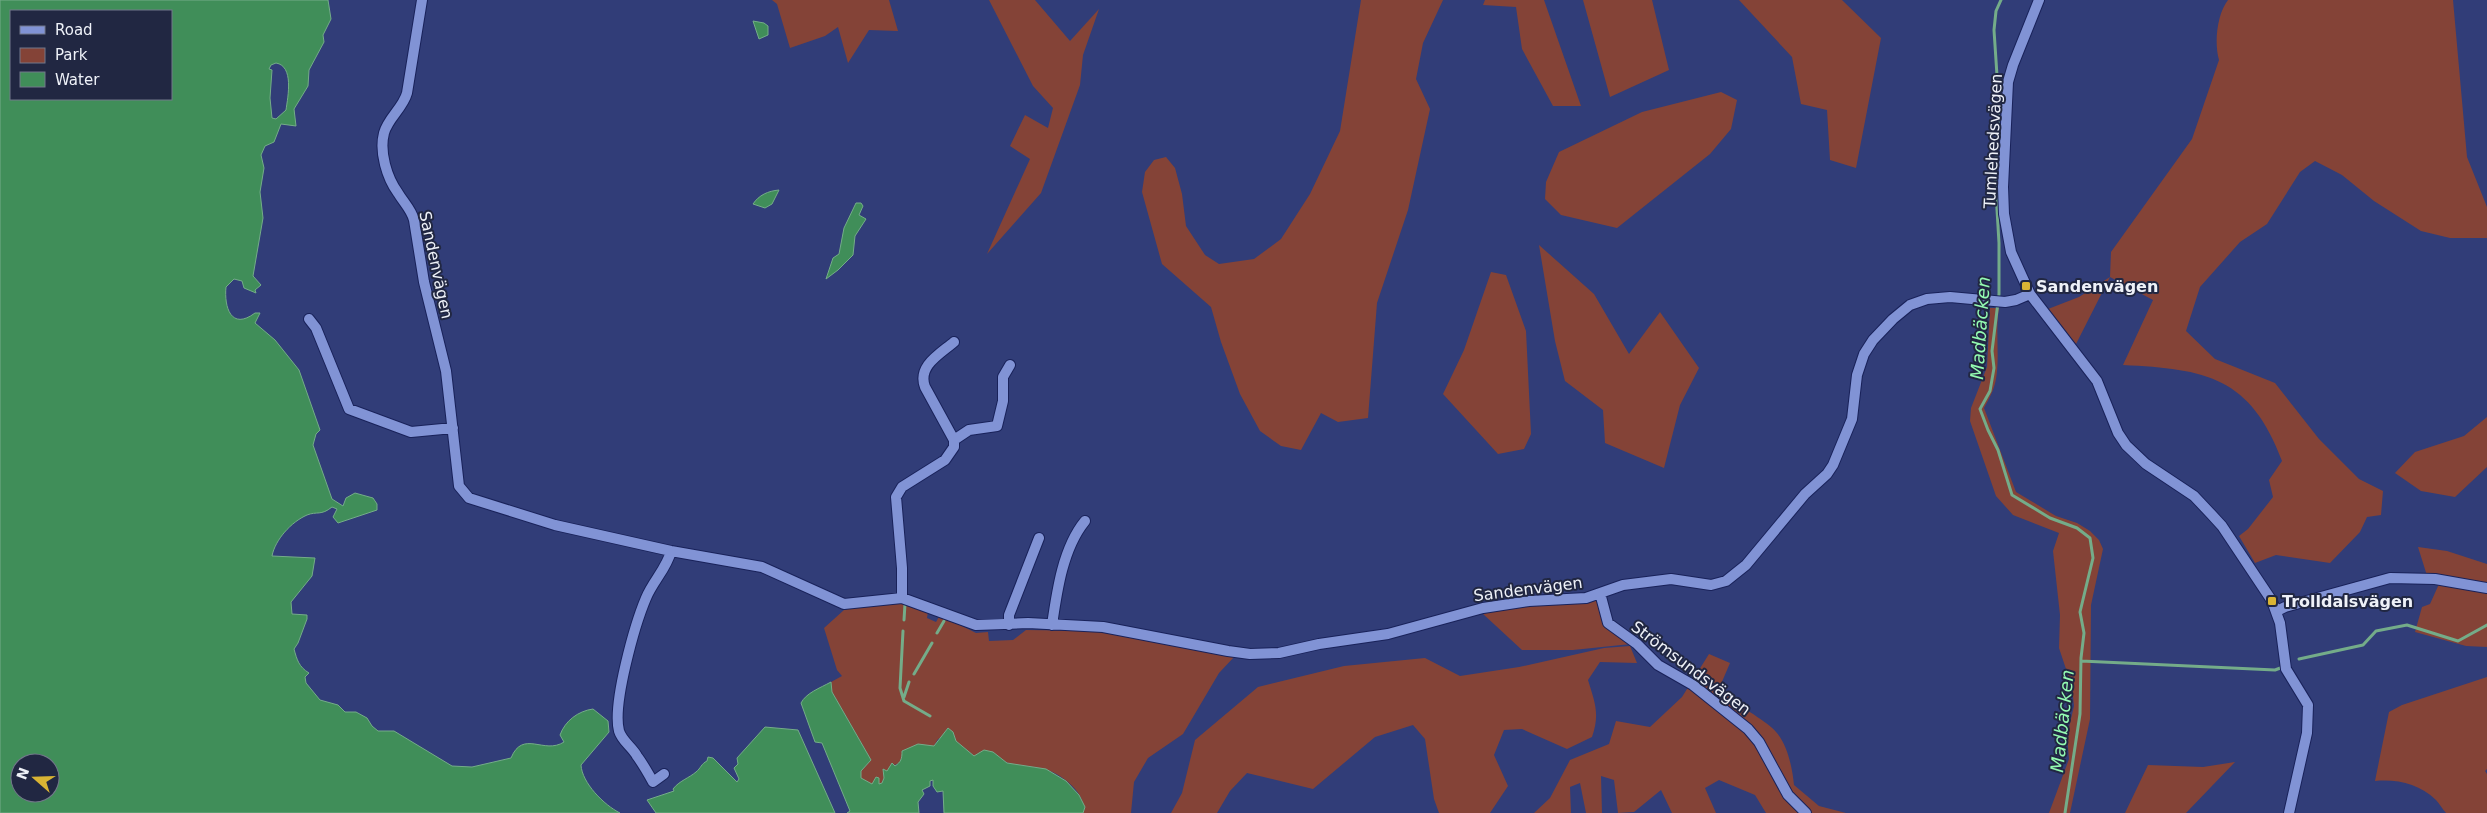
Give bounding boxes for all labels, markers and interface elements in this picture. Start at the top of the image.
legend [10,10,172,100]
text: Road [55,21,93,39]
text: Park [55,46,88,64]
text: Water [55,71,100,89]
street label: Tumlehedsvägen [1980,73,2006,210]
street label: Sandenvägen [415,209,457,321]
water label: Madbäcken [1966,276,1994,380]
place label: Sandenvägen [2036,277,2158,296]
marker: Sandenvägen [2020,280,2032,292]
street label: Sandenvägen [1472,573,1584,605]
place label: Trolldalsvägen [2282,592,2413,611]
marker: Trolldalsvägen [2266,595,2278,607]
street label: Strömsundsvägen [1628,617,1754,719]
water label: Madbäcken [2046,669,2078,773]
north arrow [10,753,60,803]
text: N [13,765,32,782]

